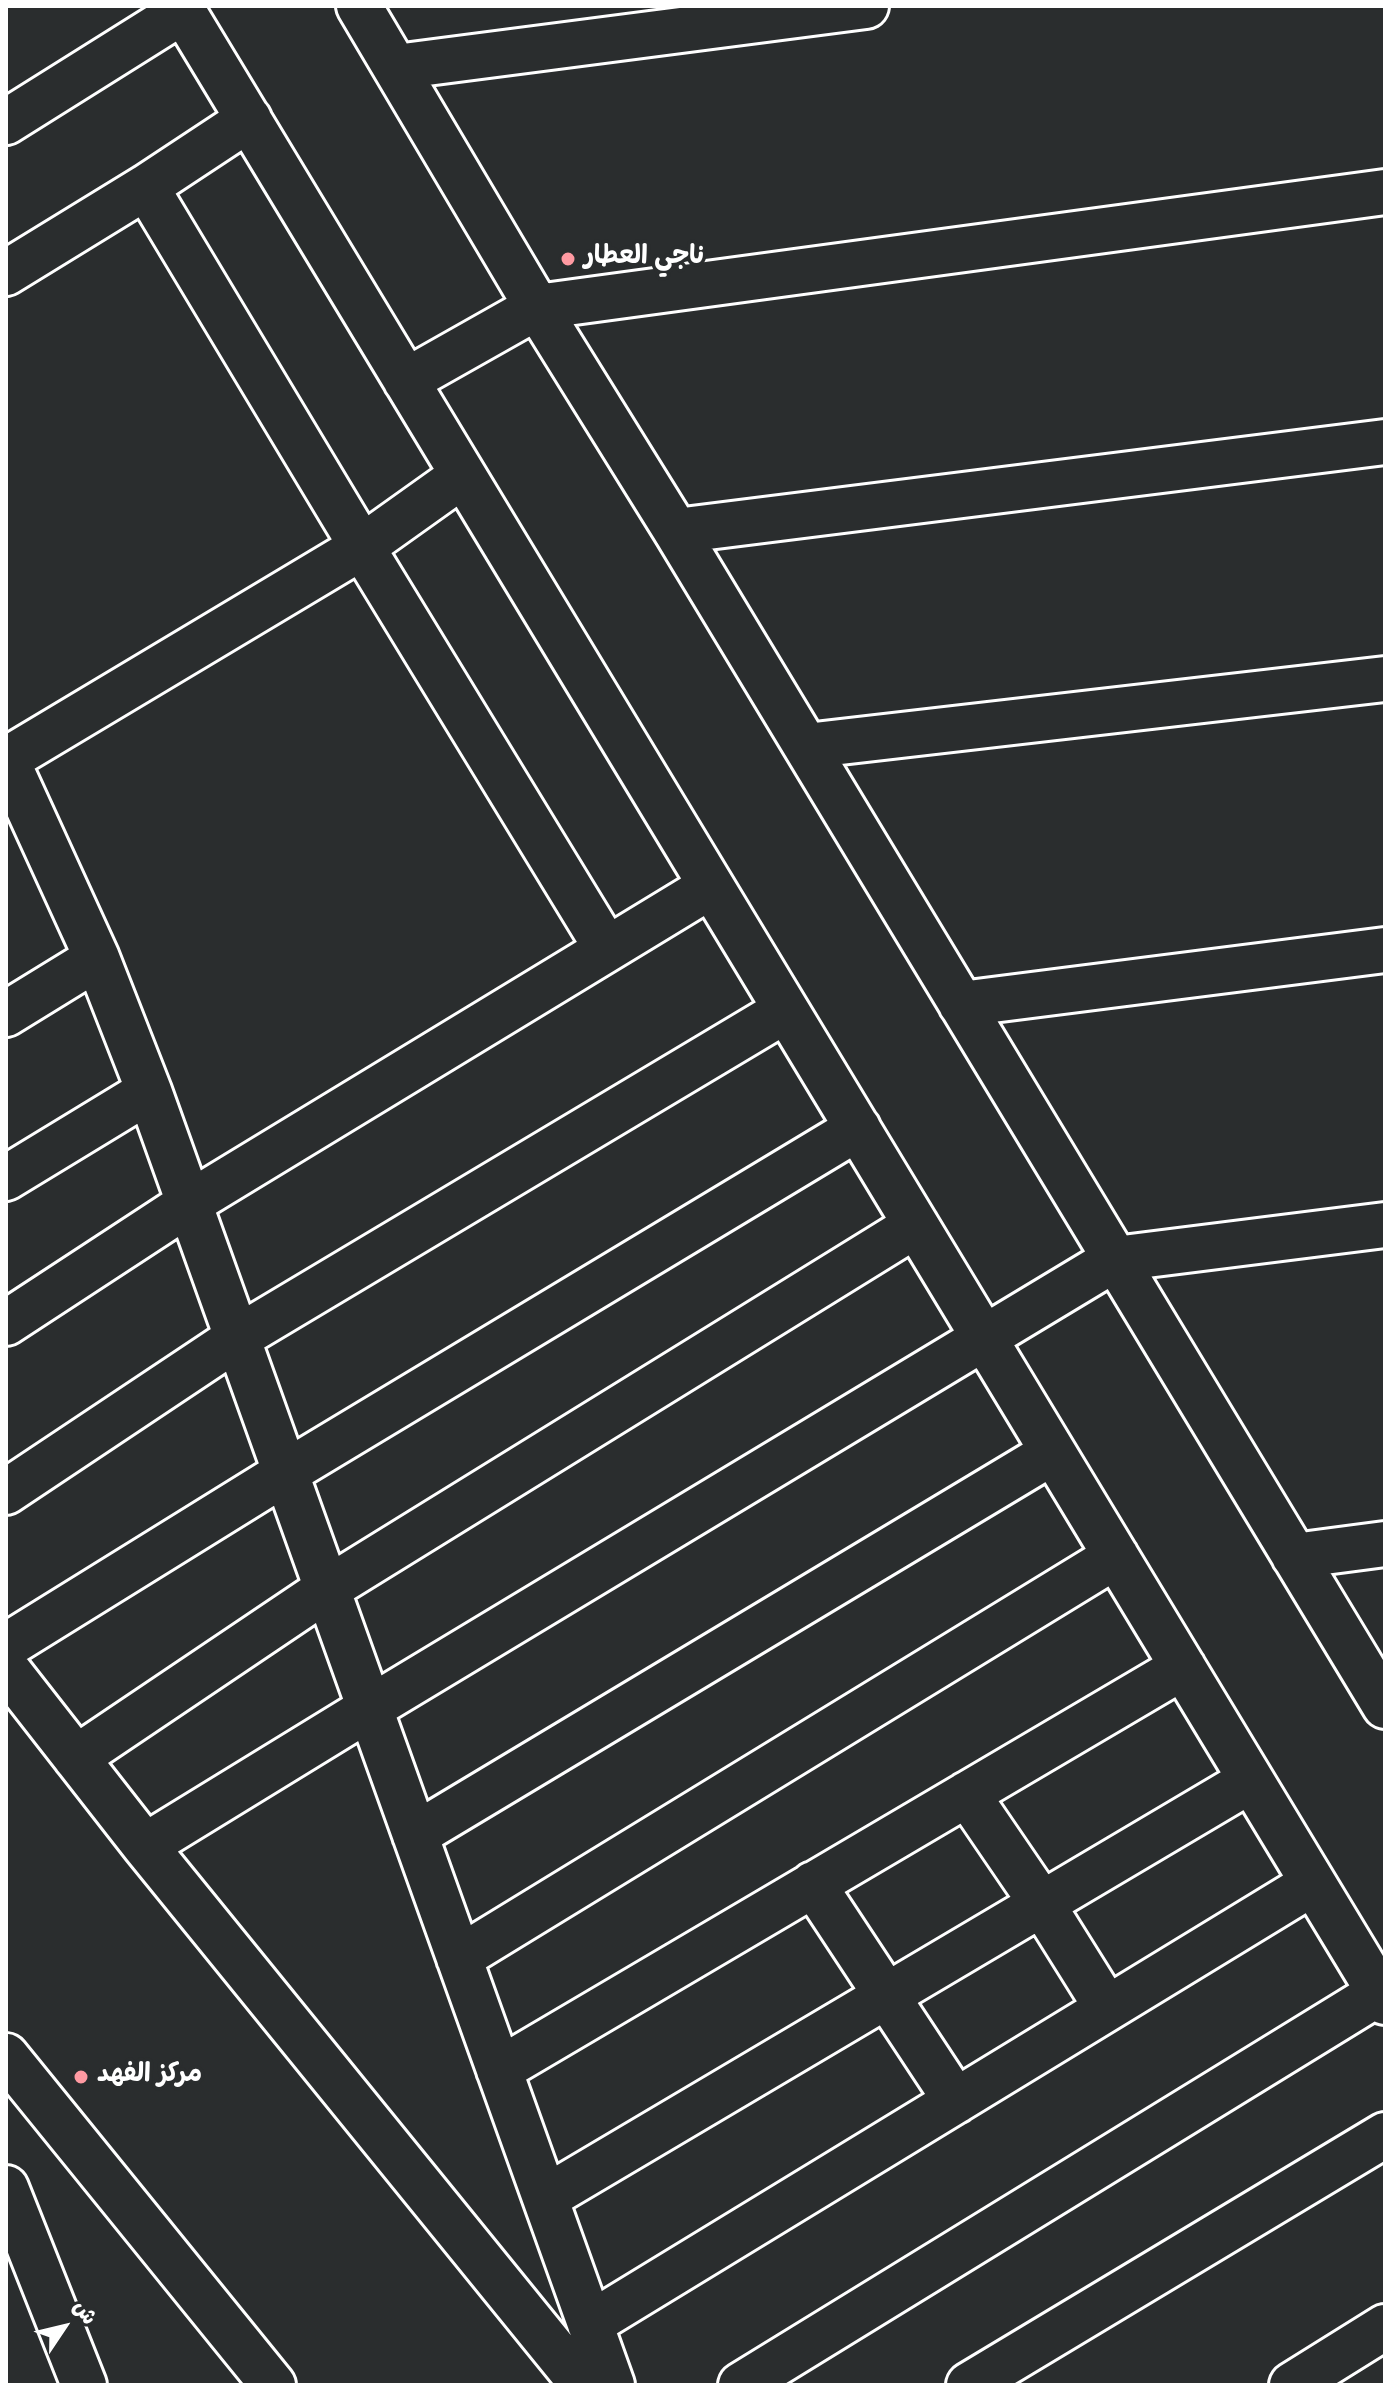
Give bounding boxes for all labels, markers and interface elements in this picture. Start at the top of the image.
place label: ناجي العطار [584,243,704,275]
marker: ناجي العطار [559,250,577,268]
place label: مركز الفهد [97,2061,202,2093]
marker: مركز الفهد [72,2068,90,2086]
north arrow [24,2287,104,2367]
text: ش [64,2294,104,2332]

